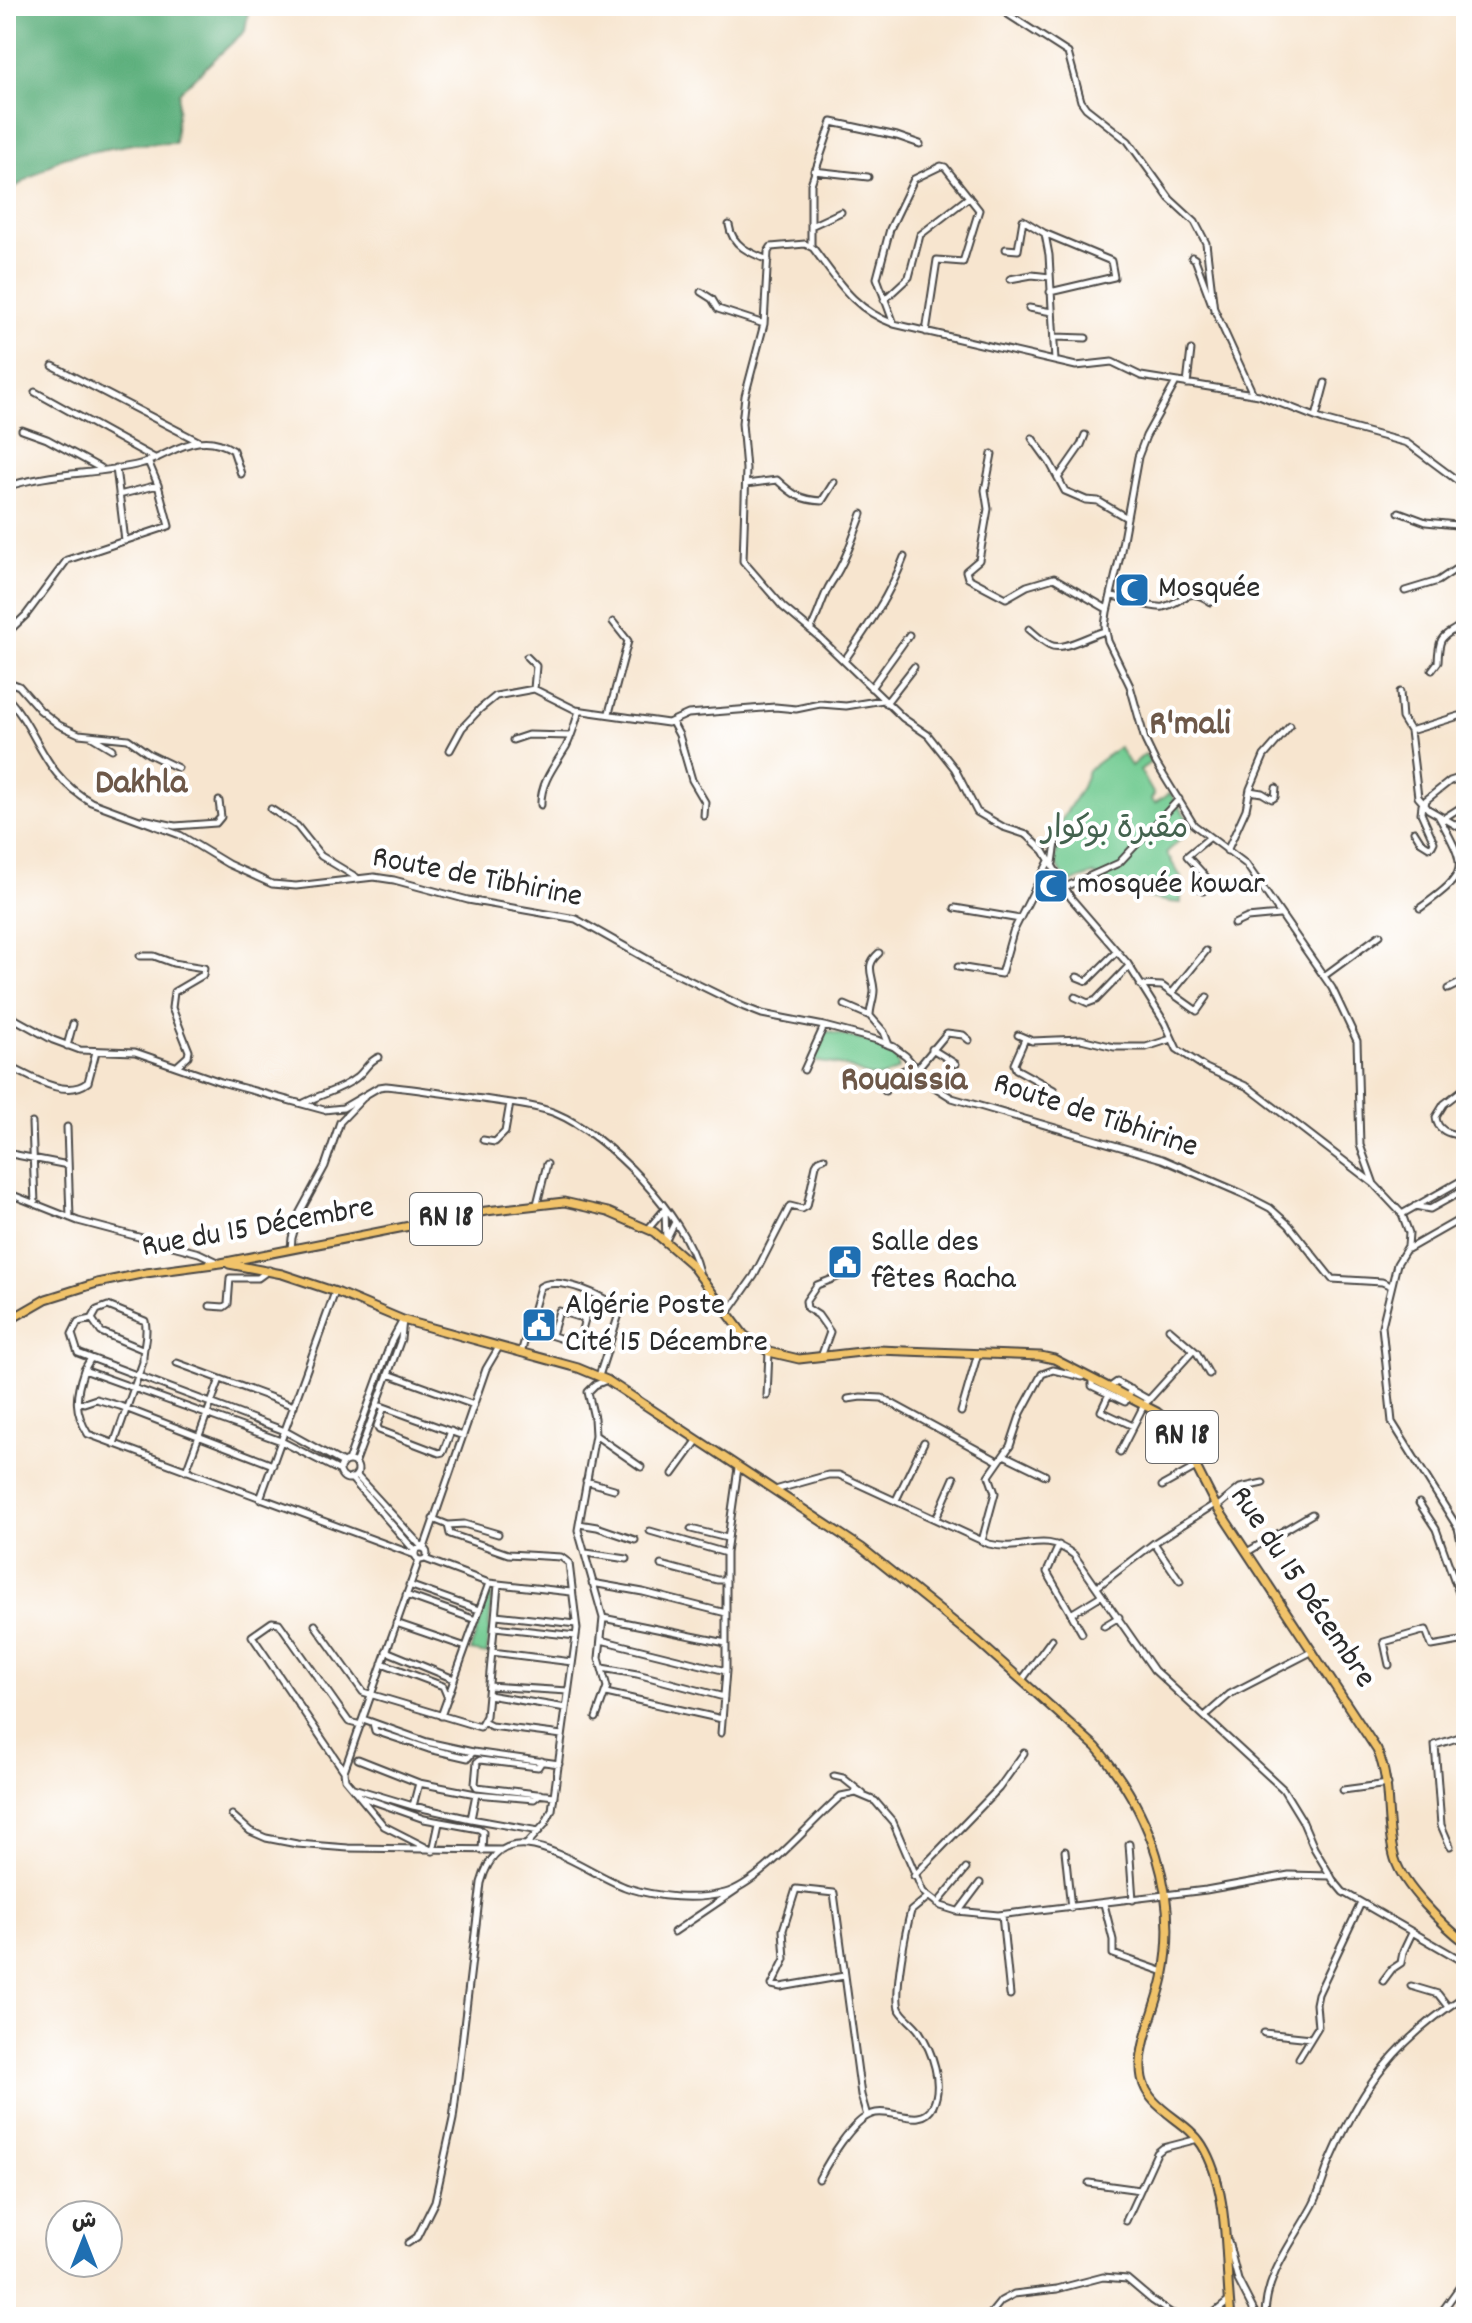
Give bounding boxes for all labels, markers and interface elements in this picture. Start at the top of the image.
place label: Mosquée [1158,567,1260,613]
mosque icon: Mosquée [1113,571,1151,609]
district label: R'mali [1149,700,1231,752]
district label: Dakhla [95,759,188,811]
park label: مقبرة بوكوار [1039,808,1188,854]
street label: Route de Tibhirine [368,836,586,922]
place label: mosquée kowar [1077,863,1265,909]
mosque icon: mosquée kowar [1032,867,1070,905]
district label: Rouaissia [841,1056,968,1108]
street label: Route de Tibhirine [987,1062,1203,1172]
street label: Rue du 15 Décembre [138,1186,378,1272]
road number: RN 18 [410,1193,482,1245]
place label: Salle des fêtes Racha [871,1221,1017,1304]
public building icon: Salle des fêtes Racha [826,1243,864,1281]
place label: Algérie Poste Cité 15 Décembre [565,1284,768,1367]
public building icon: Algérie Poste Cité 15 Décembre [520,1306,558,1344]
road number: RN 18 [1146,1411,1218,1463]
street label: Rue du 15 Décembre [1216,1478,1386,1698]
north arrow [44,2199,124,2279]
text: ش [72,2207,96,2238]

